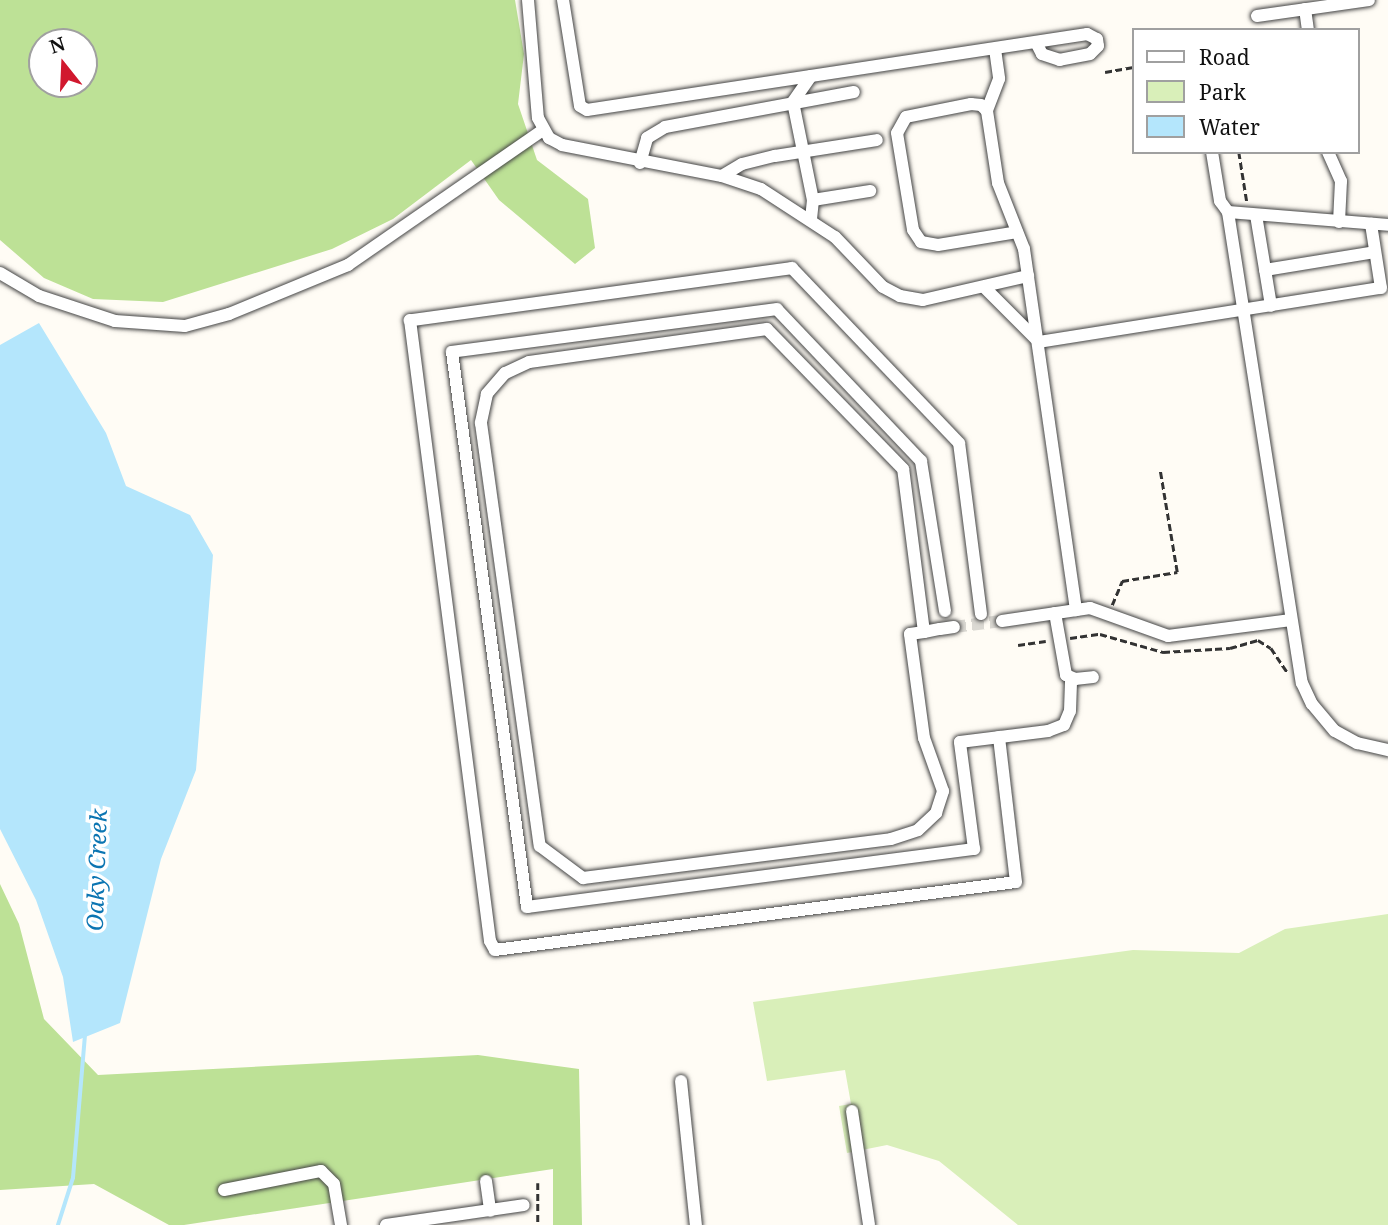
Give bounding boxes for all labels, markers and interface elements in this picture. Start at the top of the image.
north arrow [28,28,98,98]
legend [1132,28,1360,154]
text: N [46,30,68,60]
text: Road [1199,43,1250,71]
text: Park [1199,78,1246,106]
text: Water [1199,113,1260,141]
water label: Oaky Creek [80,809,112,931]

